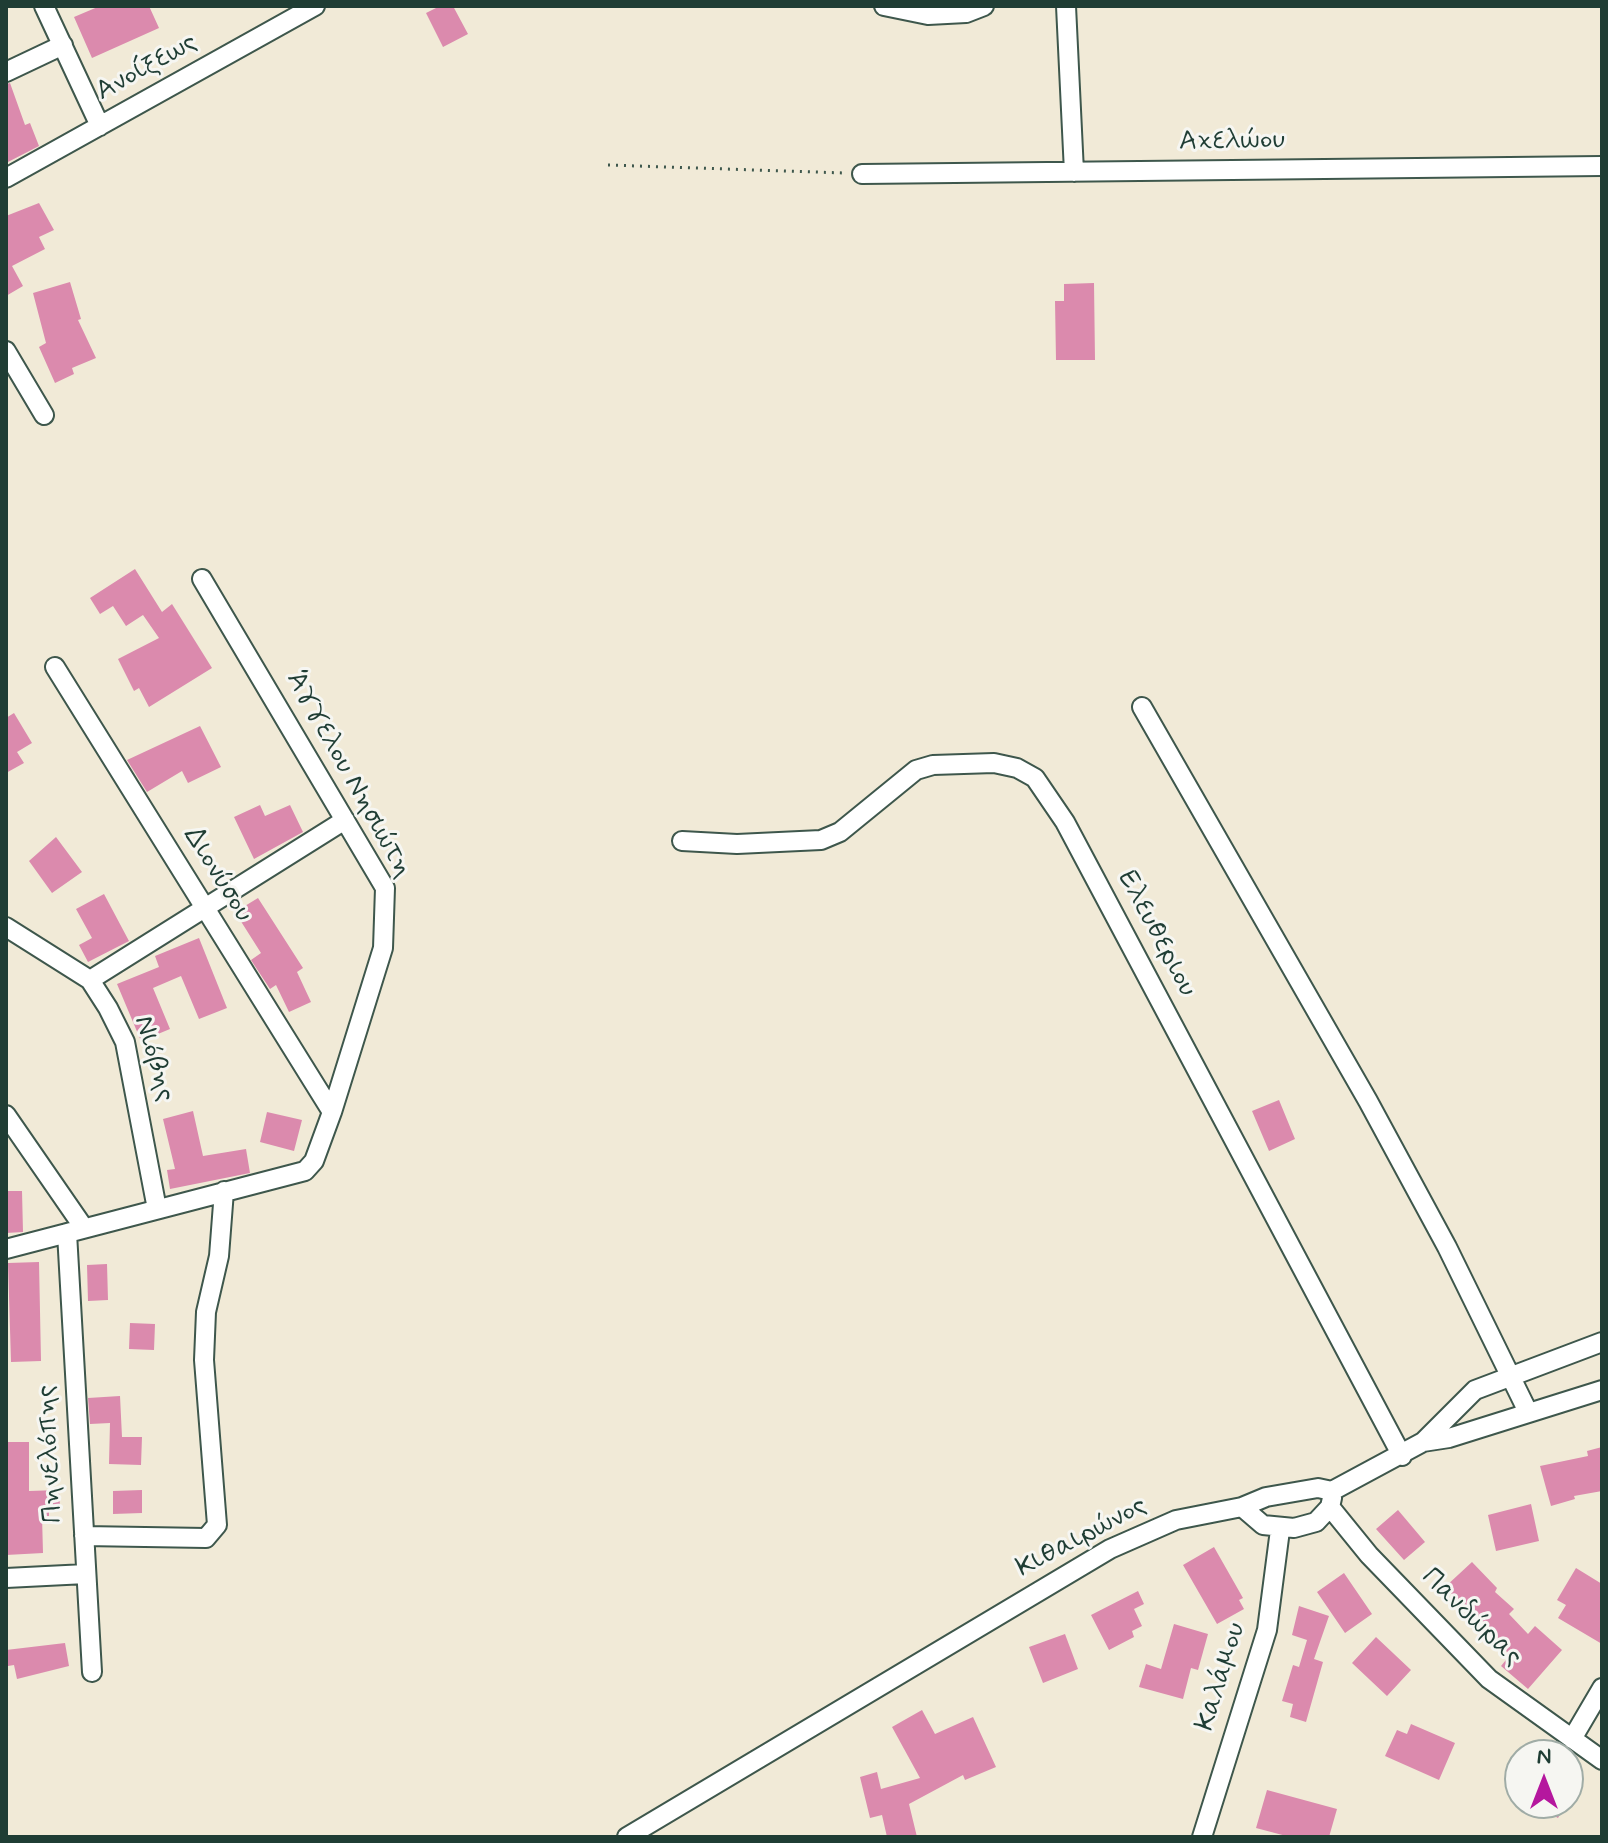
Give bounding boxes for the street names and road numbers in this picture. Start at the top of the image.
street label: Ανοίξεως [91,27,203,109]
street label: Αχελώου [1179,124,1285,160]
street label: Άγγελου Νησιώτη [277,666,419,884]
street label: Διονύσου [175,821,259,929]
street label: Ελευθεριου [1109,865,1203,1003]
street label: Νιόβης [125,1012,181,1106]
street label: Πηνελόπης [31,1384,71,1524]
street label: Κιθαιρώνος [1011,1490,1153,1586]
street label: Πανδώρας [1414,1562,1528,1674]
street label: Καλάμου [1190,1619,1254,1735]

